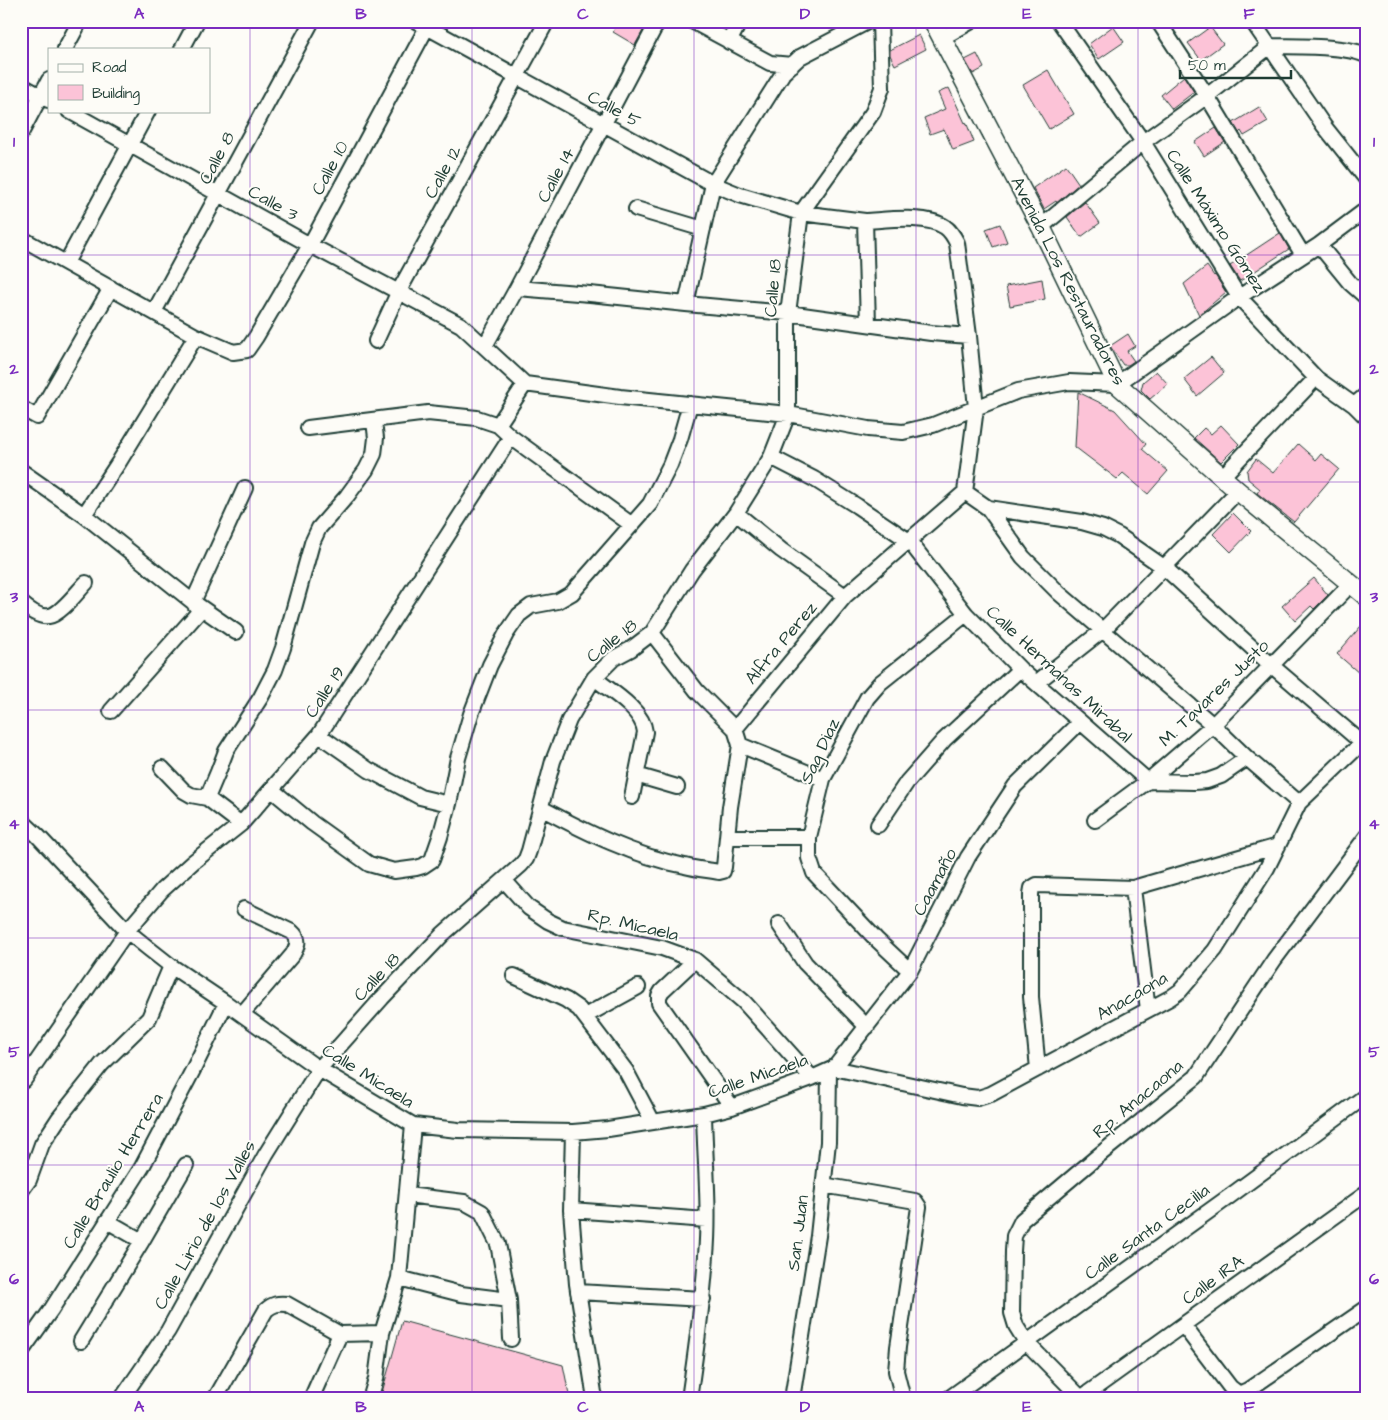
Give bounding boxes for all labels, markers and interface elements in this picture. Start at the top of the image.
text: A [134,3,145,25]
text: B [355,3,367,25]
text: C [577,3,589,25]
text: D [800,3,811,25]
text: E [1022,3,1032,25]
text: F [1243,3,1255,25]
legend [48,48,210,112]
scale bar [1180,48,1292,80]
text: 50 m [1188,55,1226,76]
text: Road [92,57,127,78]
text: Building [92,83,140,105]
street label: Calle 5 [583,84,645,134]
street label: Calle 8 [193,127,241,189]
text: 1 [13,131,16,153]
text: 1 [1373,131,1376,153]
street label: Calle 10 [305,136,355,200]
street label: Calle 12 [418,140,468,203]
street label: Calle 14 [531,143,581,207]
street label: Calle Máximo Gómez [1160,144,1272,298]
street label: Avenida Los Restauradores [1004,172,1132,390]
street label: Calle 3 [243,179,303,227]
street label: Calle 18 [758,257,788,318]
text: 2 [8,358,19,380]
text: 2 [1368,358,1379,380]
text: 3 [9,586,19,608]
text: 3 [1369,586,1379,608]
street label: Alfra Perez [739,596,823,690]
street label: Calle Hermanas Mirabal [980,600,1138,749]
street label: Calle 18 [581,613,643,669]
street label: M. Tavares Justo [1153,634,1275,752]
street label: Calle 19 [299,661,351,723]
street label: Sag Diaz [794,714,847,788]
text: 4 [9,813,20,835]
text: 4 [1369,813,1380,835]
street label: Caamaño [907,844,963,920]
street label: Rp. Micaela [585,902,681,948]
street label: Calle 18 [348,947,406,1007]
street label: Anacaona [1092,966,1172,1026]
street label: Calle Micaela [317,1038,419,1114]
text: 5 [8,1041,20,1063]
text: 5 [1368,1041,1380,1063]
street label: Calle Micaela [705,1047,811,1105]
street label: Rp. Anacaona [1087,1054,1189,1144]
street label: Calle Braulio Herrera [57,1088,169,1254]
street label: Calle Lirio de los Valles [148,1136,262,1314]
street label: Calle Santa Cecilia [1079,1178,1215,1286]
street label: San. Juan [781,1194,815,1272]
street label: Calle 1RA [1177,1249,1250,1311]
text: 6 [9,1268,19,1290]
text: 6 [1369,1268,1379,1290]
text: A [134,1396,145,1418]
text: B [355,1396,367,1418]
text: C [577,1396,589,1418]
text: D [800,1396,811,1418]
text: E [1022,1396,1032,1418]
text: F [1243,1396,1255,1418]

